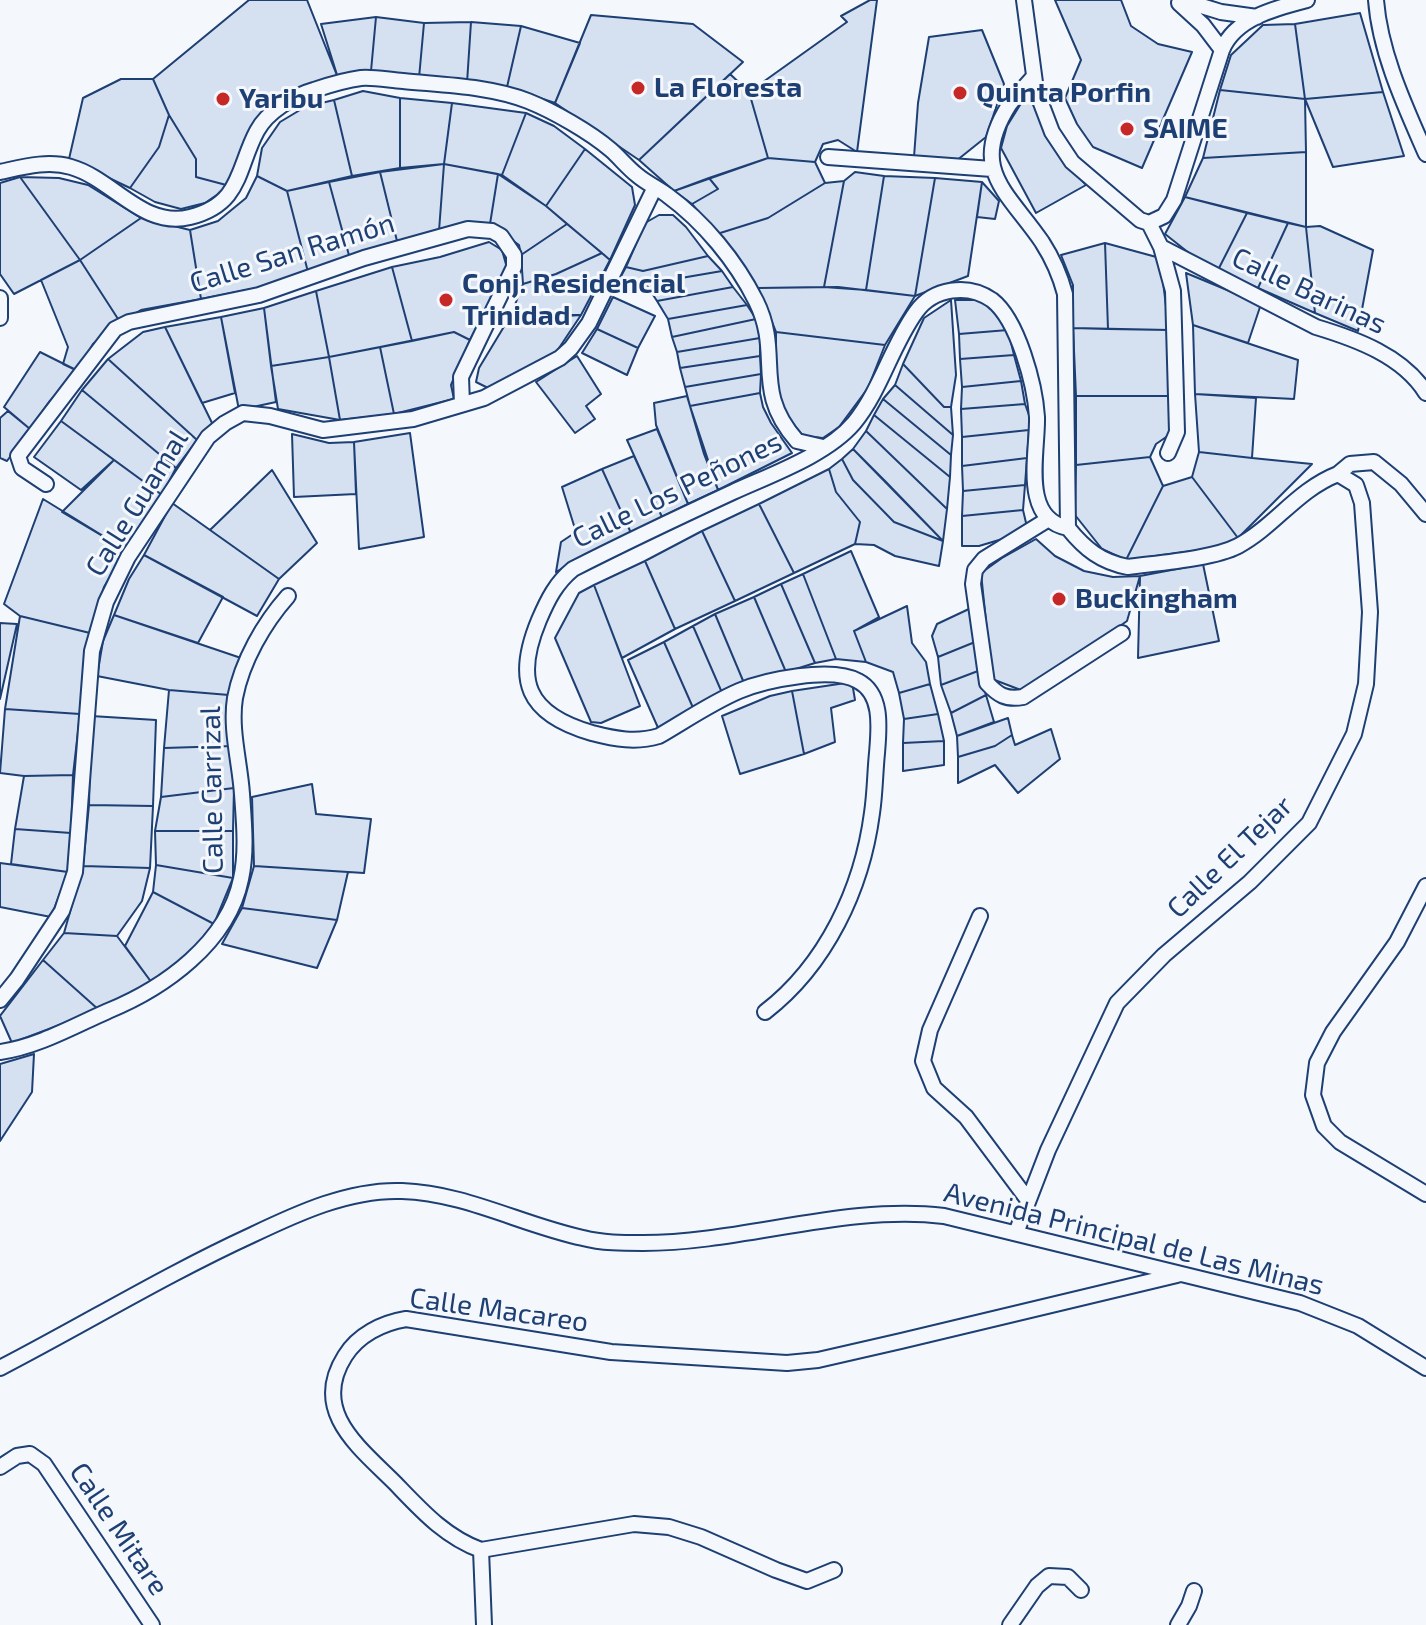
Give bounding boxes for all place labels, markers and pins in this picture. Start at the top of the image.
place label: La Floresta [654,71,802,105]
place label: Quinta Porfin [976,76,1151,110]
marker: La Floresta [629,79,647,97]
place label: Yaribu [239,82,323,116]
marker: Quinta Porfin [951,84,969,102]
marker: Yaribu [214,90,232,108]
place label: SAIME [1143,112,1228,146]
marker: SAIME [1118,120,1136,138]
place label: Conj. Residencial Trinidad [462,267,685,333]
marker: Conj. Residencial Trinidad [437,291,455,309]
place label: Buckingham [1075,582,1238,616]
marker: Buckingham [1050,590,1068,608]

